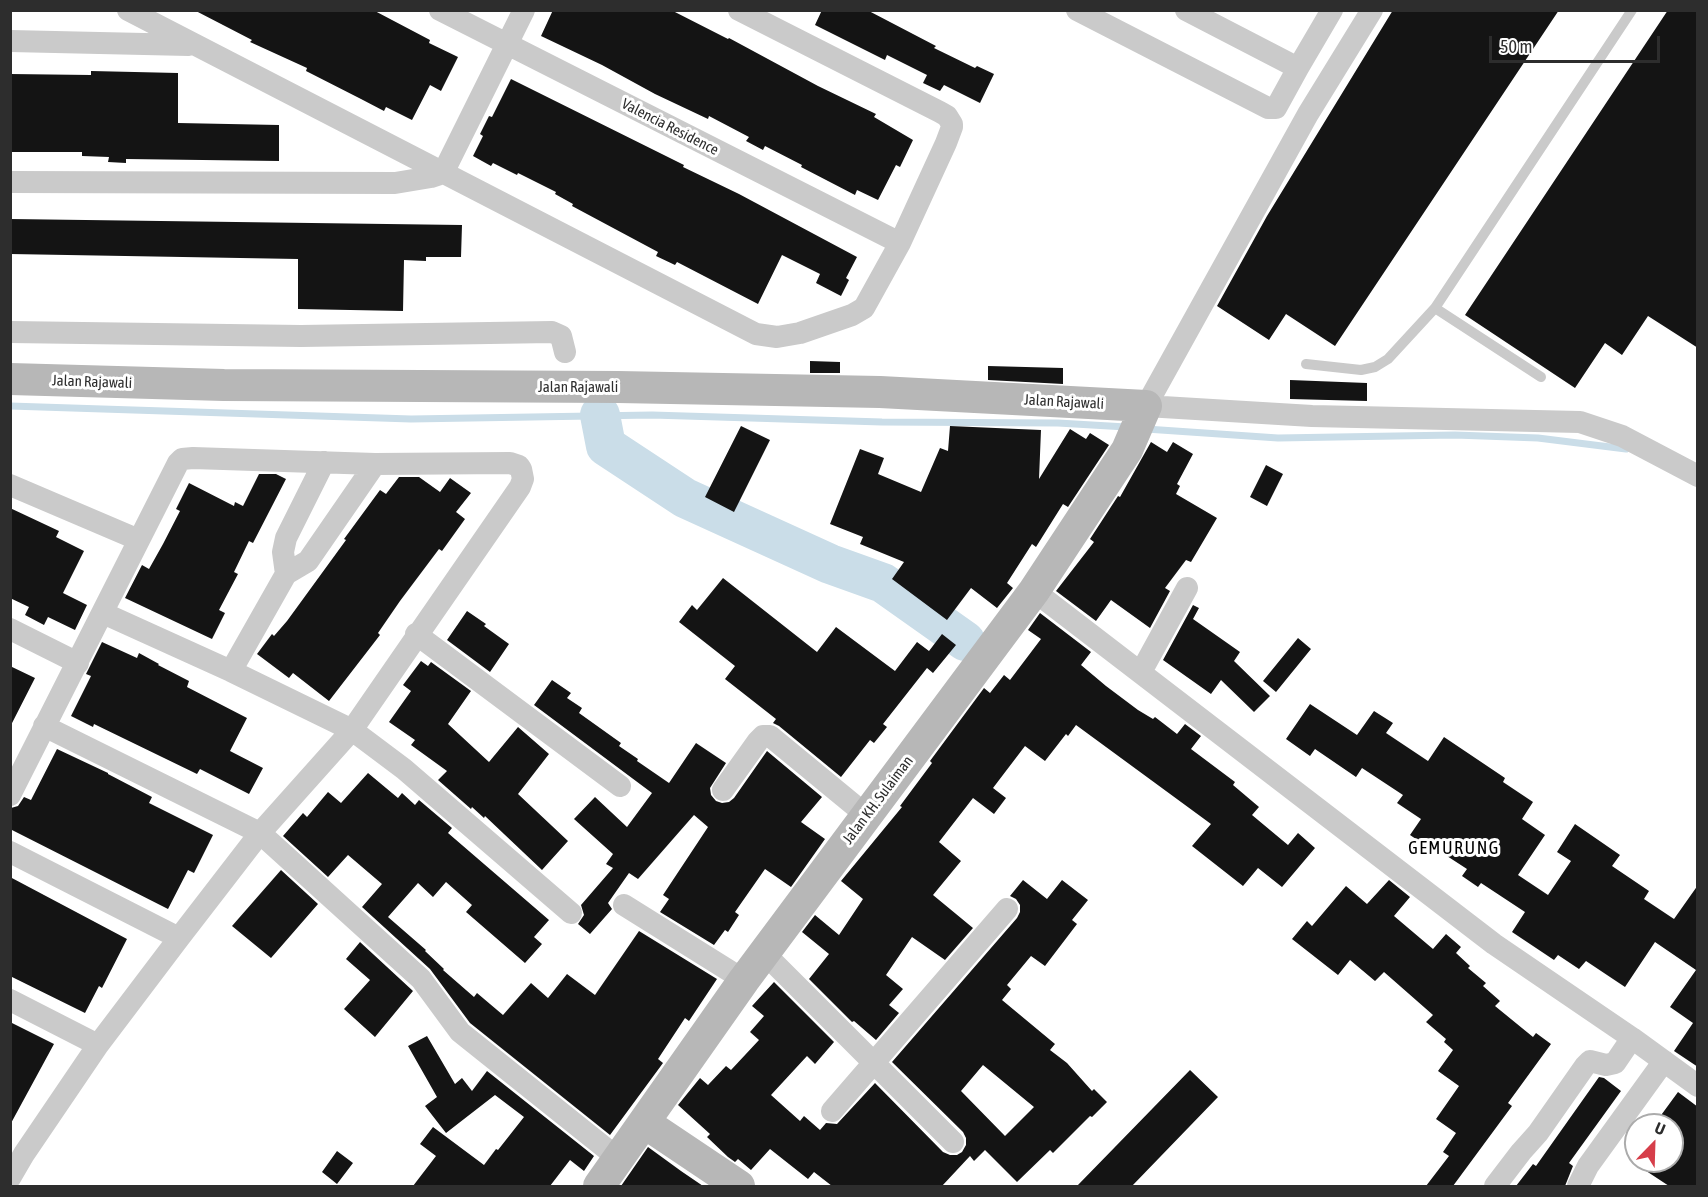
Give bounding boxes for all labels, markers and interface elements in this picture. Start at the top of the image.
scale bar [1492,24,1663,62]
text: 50 m [1500,36,1532,57]
street label: Valencia Residence [619,95,721,159]
street label: Jalan Rajawali [52,372,132,392]
street label: Jalan Rajawali [538,378,618,396]
street label: Jalan Rajawali [1024,391,1104,413]
street label: Jalan KH. Sulaiman [839,752,917,848]
district label: GEMURUNG [1408,837,1500,859]
north arrow [1624,1113,1684,1173]
text: U [1652,1118,1668,1138]

